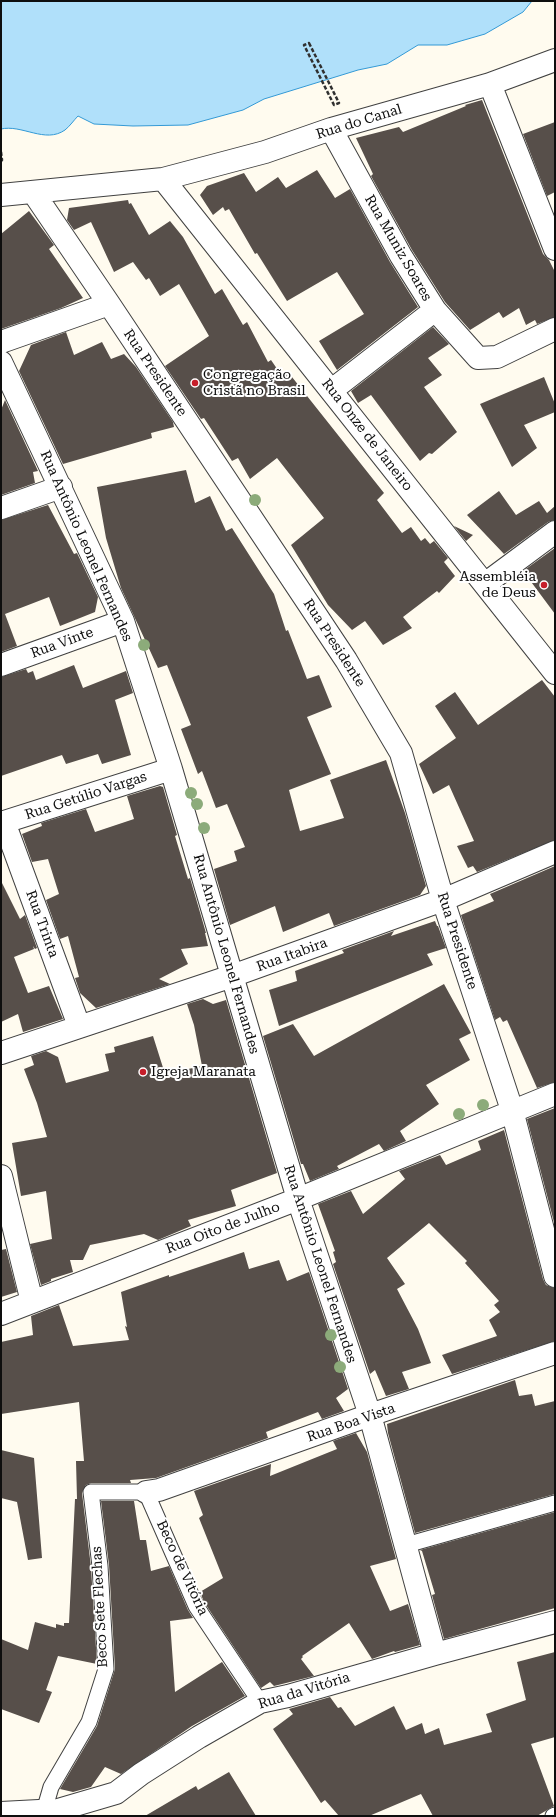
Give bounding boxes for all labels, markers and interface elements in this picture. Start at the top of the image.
street label: Rua do Canal [314,101,404,143]
street label: Rua Muniz Soares [361,192,435,304]
street label: Rua Presidente [120,326,190,420]
place label: Congregação Cristã no Brasil [203,367,306,400]
street label: Rua Onze de Janeiro [318,375,416,495]
marker: Congregação Cristã no Brasil [190,378,200,388]
street label: Rua Antônio Leonel Fernandes [36,448,136,644]
place label: Assembléia de Deus [460,569,536,602]
marker: Assembléia de Deus [539,580,549,590]
street label: Rua Presidente [299,596,369,690]
street label: Rua Vinte [28,624,96,662]
street label: Rua Getúlio Vargas [23,768,149,824]
street label: Rua Antônio Leonel Fernandes [189,852,263,1056]
street label: Rua Trinta [22,888,62,960]
street label: Rua Presidente [433,890,481,992]
street label: Rua Itabira [254,934,330,976]
place label: Igreja Maranata [151,1064,256,1080]
marker: Igreja Maranata [138,1067,148,1077]
street label: Rua Antônio Leonel Fernandes [280,1163,360,1365]
street label: Rua Oito de Julho [164,1199,282,1257]
street label: Rua Boa Vista [305,1400,397,1446]
street label: Beco de Vitória [153,1518,211,1618]
street label: Beco Sete Flechas [88,1546,112,1668]
street label: Rua da Vitória [256,1669,352,1713]

